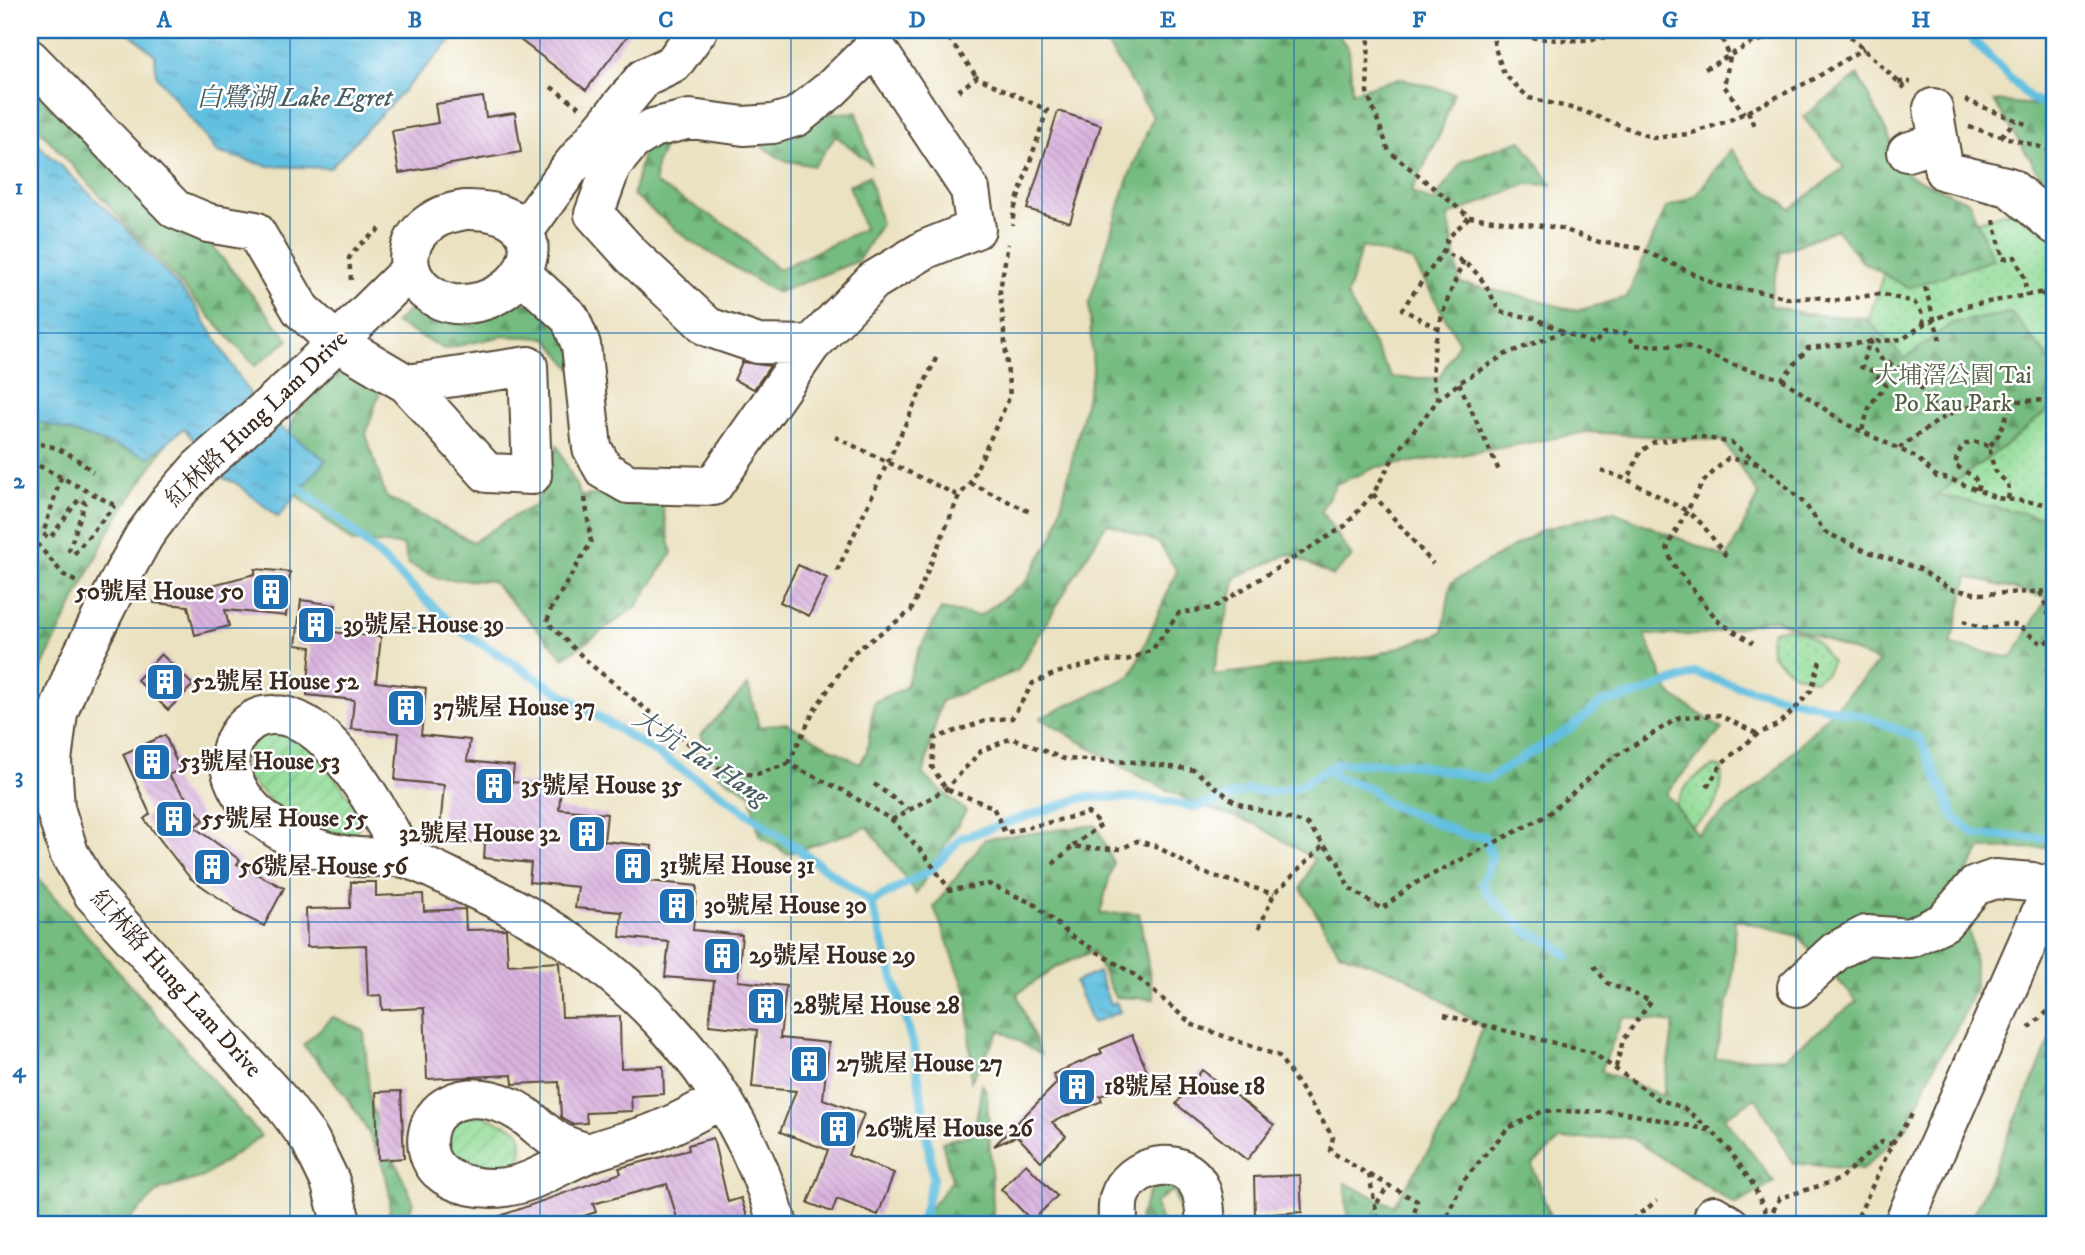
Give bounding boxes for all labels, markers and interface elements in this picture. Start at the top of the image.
text: A [156,6,173,35]
text: B [408,6,422,35]
text: C [658,6,674,35]
text: D [908,6,926,35]
text: E [1160,6,1176,35]
text: F [1412,6,1427,35]
text: G [1662,6,1678,35]
text: H [1911,6,1931,35]
water label: 白鷺湖 Lake Egret [196,82,394,115]
text: 1 [15,173,23,202]
street label: 紅林路 Hung Lam Drive [160,324,354,514]
park label: 大埔滘公園 Tai Po Kau Park [1874,361,2032,419]
text: 2 [13,467,25,496]
building icon: 50號屋 House 50 [250,571,292,613]
place label: 50號屋 House 50 [74,577,244,607]
building icon: 39號屋 House 39 [295,604,337,646]
place label: 39號屋 House 39 [343,610,504,640]
building icon: 52號屋 House 52 [144,661,186,703]
place label: 52號屋 House 52 [191,667,360,697]
building icon: 37號屋 House 37 [385,687,427,729]
place label: 37號屋 House 37 [433,693,595,723]
water label: 大坑 Tai Hang [626,702,776,815]
building icon: 53號屋 House 53 [131,741,173,783]
place label: 53號屋 House 53 [178,747,340,777]
text: 3 [15,762,23,791]
building icon: 35號屋 House 35 [473,765,515,807]
place label: 35號屋 House 35 [521,771,682,801]
building icon: 55號屋 House 55 [153,798,195,840]
place label: 55號屋 House 55 [200,804,368,834]
building icon: 32號屋 House 32 [566,813,608,855]
place label: 32號屋 House 32 [399,819,561,849]
building icon: 31號屋 House 31 [612,845,654,887]
building icon: 56號屋 House 56 [191,846,233,888]
place label: 31號屋 House 31 [660,851,815,881]
place label: 56號屋 House 56 [238,852,409,882]
street label: 紅林路 Hung Lam Drive [84,884,268,1084]
building icon: 30號屋 House 30 [656,885,698,927]
place label: 30號屋 House 30 [704,891,867,921]
building icon: 29號屋 House 29 [701,935,743,977]
place label: 29號屋 House 29 [749,941,916,971]
building icon: 28號屋 House 28 [745,985,787,1027]
place label: 28號屋 House 28 [793,991,960,1021]
building icon: 27號屋 House 27 [788,1043,830,1085]
place label: 27號屋 House 27 [836,1049,1003,1079]
text: 4 [12,1056,27,1085]
building icon: 18號屋 House 18 [1056,1066,1098,1108]
place label: 18號屋 House 18 [1104,1072,1265,1102]
building icon: 26號屋 House 26 [817,1108,859,1150]
place label: 26號屋 House 26 [865,1114,1034,1144]

